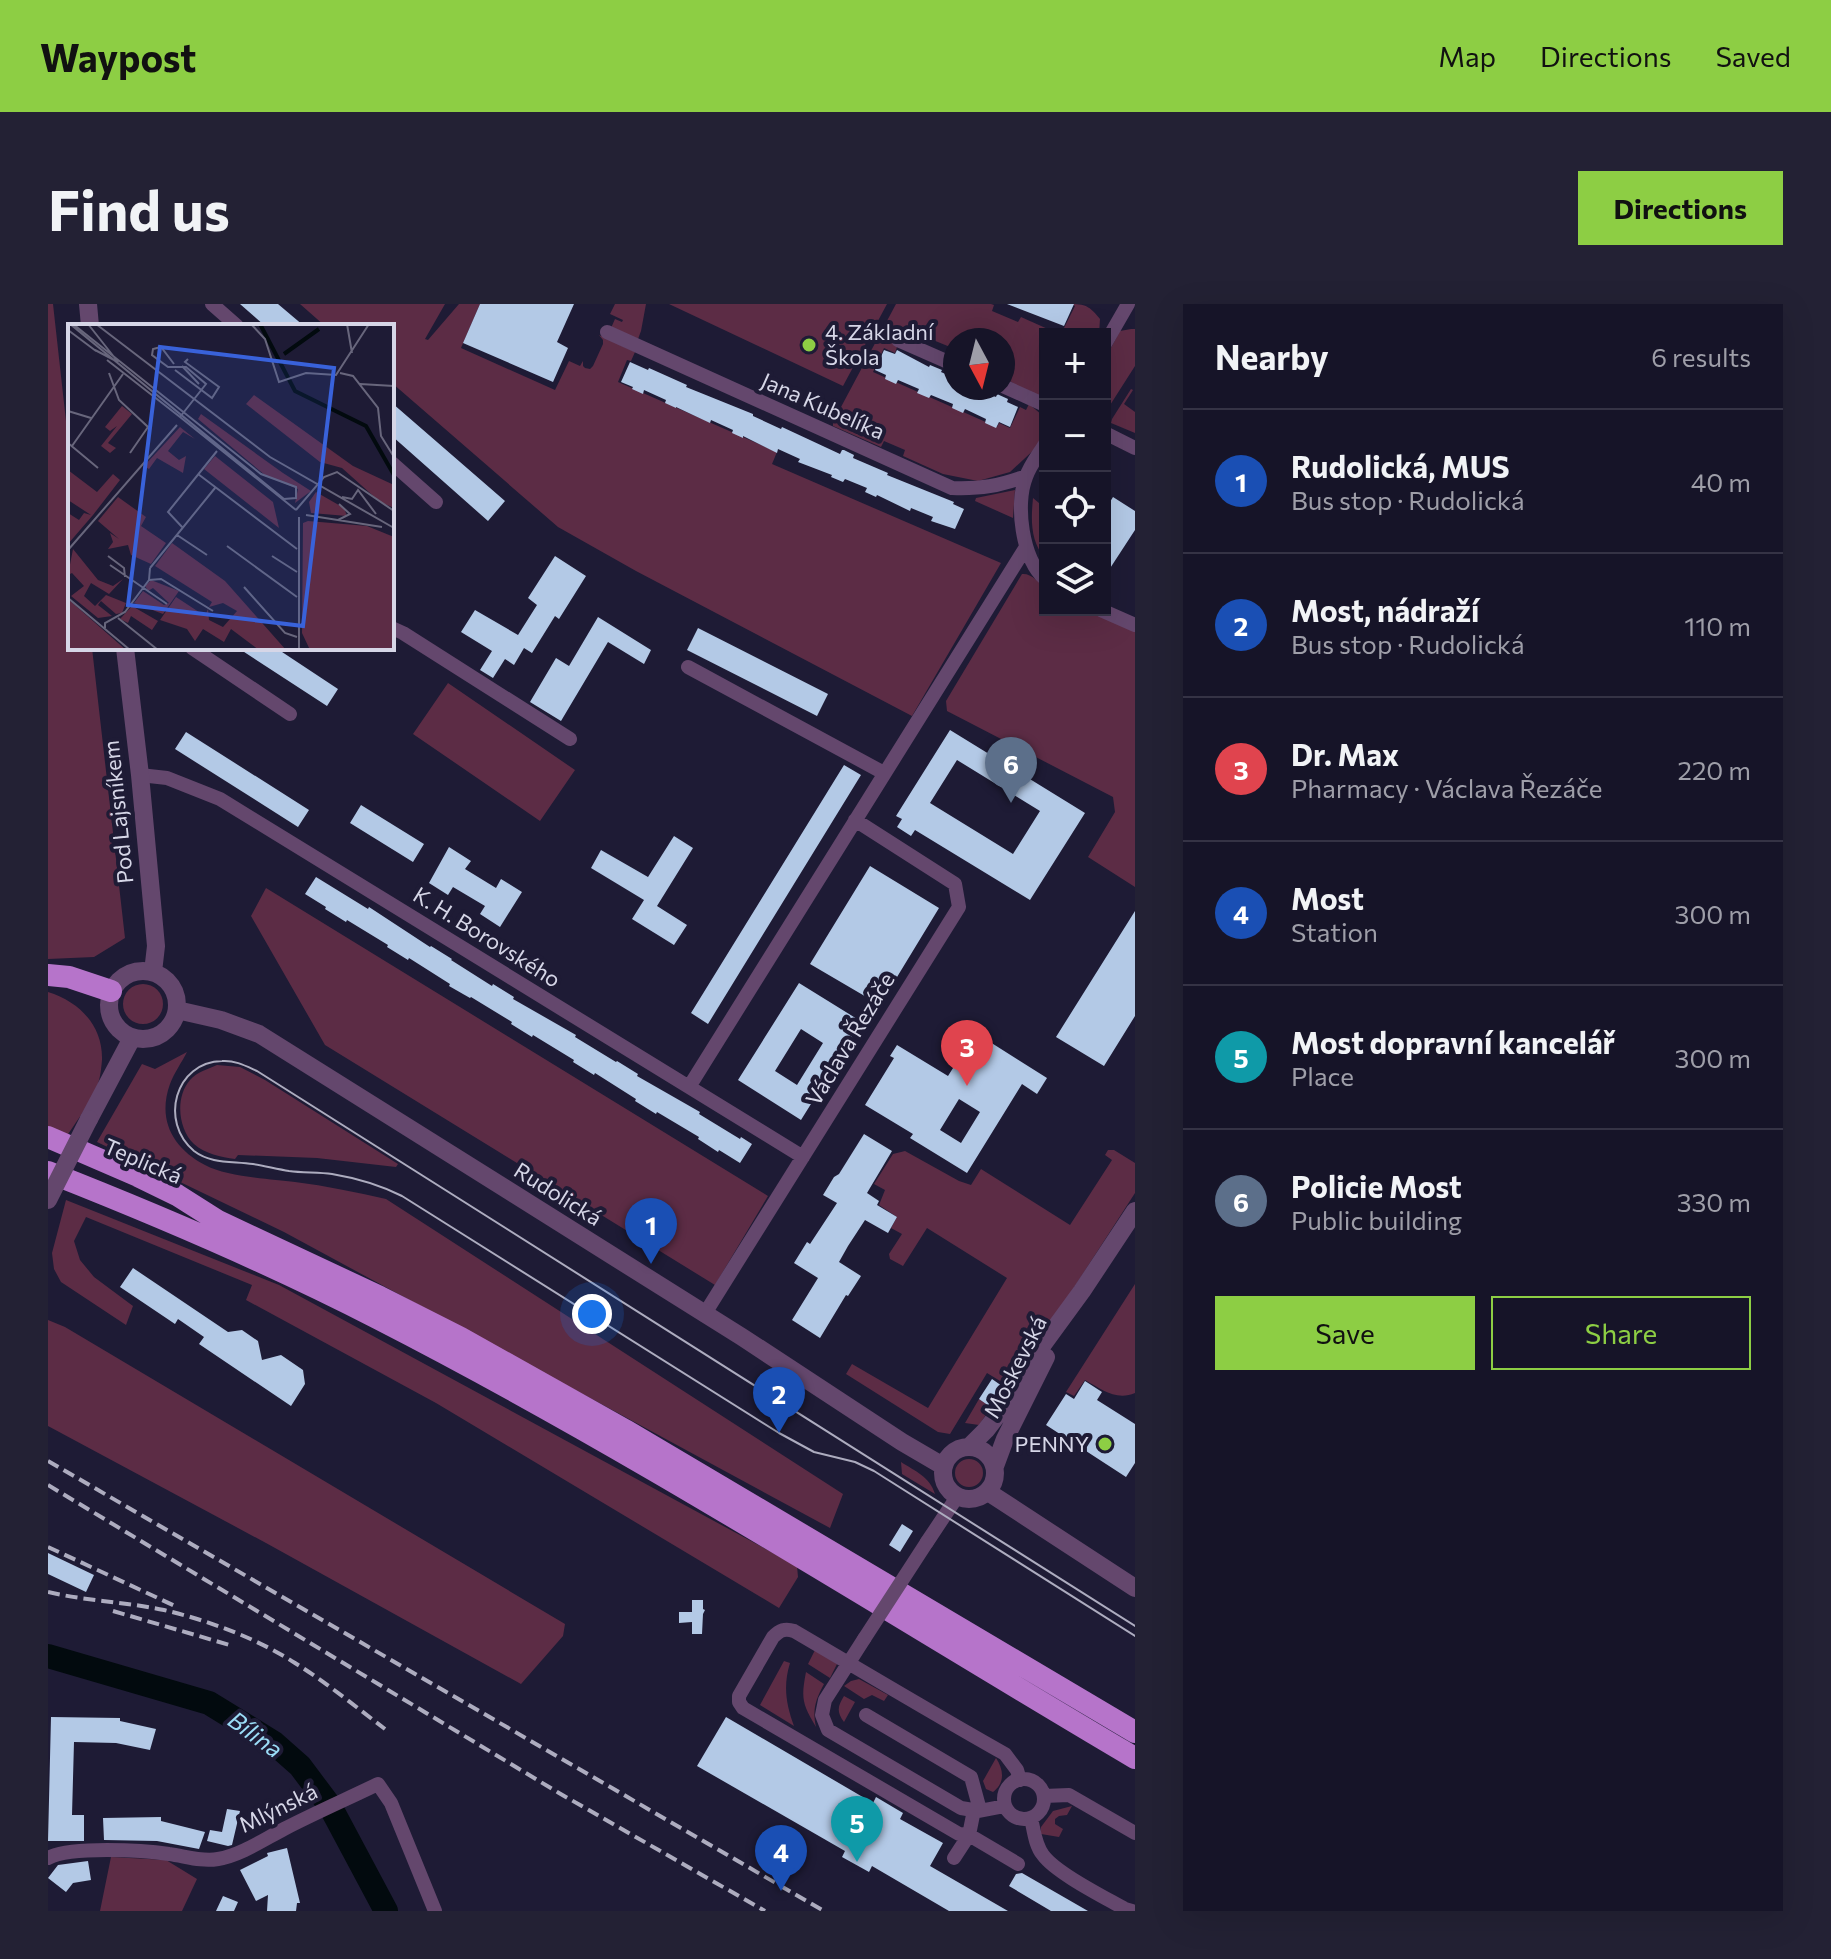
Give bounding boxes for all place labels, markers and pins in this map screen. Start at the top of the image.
place label: 4. Základní Škola [825,318,935,370]
marker: 4. Základní Škola [800,336,818,354]
pin: 6 [985,737,1037,803]
pin: 3 [941,1020,993,1086]
pin: 1 [625,1198,677,1264]
pin: 2 [753,1367,805,1433]
place label: PENNY [1015,1430,1089,1457]
marker: PENNY [1096,1435,1114,1453]
pin: 5 [831,1796,883,1862]
pin: 4 [755,1825,807,1891]

